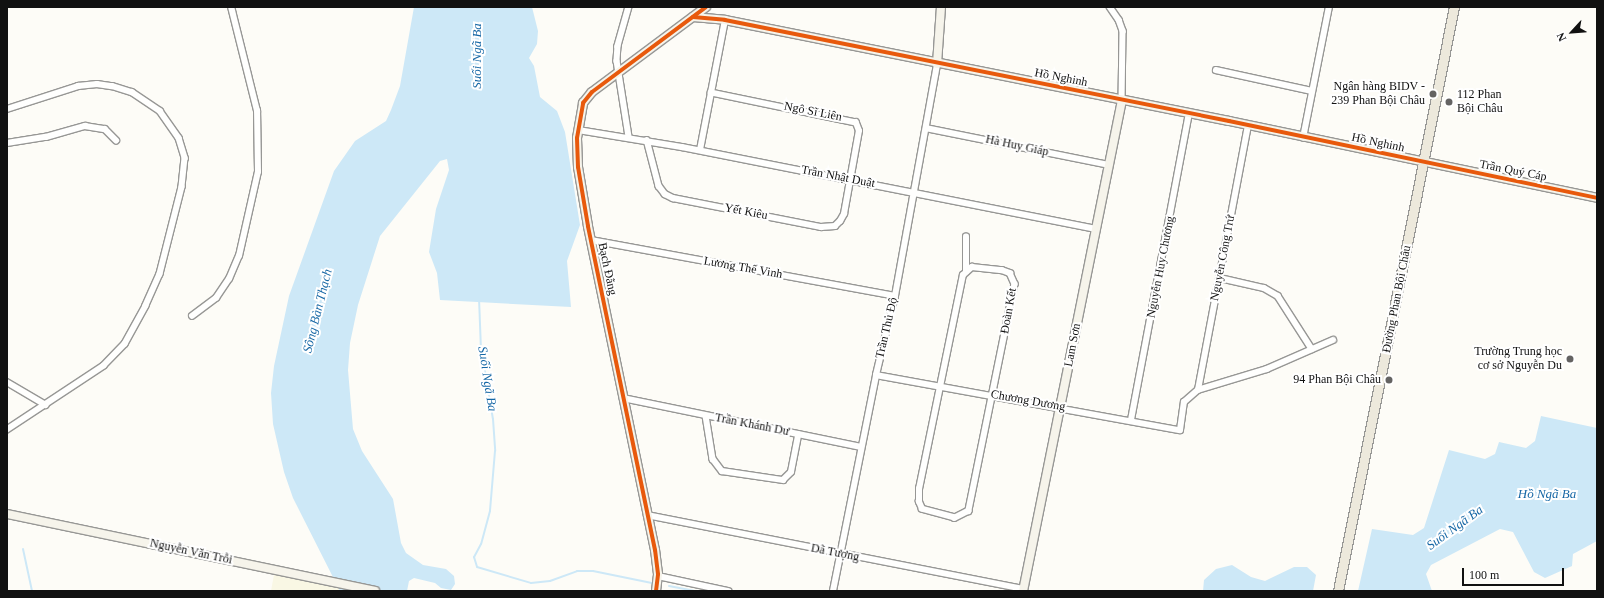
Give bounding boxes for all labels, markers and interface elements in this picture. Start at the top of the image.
north arrow [1552,12,1592,52]
water label: Suối Ngã Ba [469,23,485,89]
text: N [1554,31,1568,43]
street label: Hồ Nghinh [1033,66,1089,90]
place label: Ngân hàng BIDV - 239 Phan Bội Châu [1331,80,1425,108]
place label: 112 Phan Bội Châu [1457,88,1503,116]
marker: Ngân hàng BIDV - 239 Phan Bội Châu [1428,89,1438,99]
marker: 112 Phan Bội Châu [1444,97,1454,107]
street label: Ngô Sĩ Liên [783,99,843,125]
street label: Hồ Nghinh [1350,130,1406,156]
street label: Hà Huy Giáp [984,132,1050,160]
street label: Trần Quý Cáp [1478,157,1548,185]
street label: Trần Nhật Duật [800,163,876,191]
street label: Yết Kiêu [723,201,769,223]
street label: Nguyễn Công Trứ [1208,214,1238,302]
street label: Nguyễn Huy Chương [1144,215,1178,319]
street label: Bạch Đằng [594,241,620,297]
street label: Đường Phan Bội Châu [1380,244,1414,354]
street label: Lương Thế Vinh [702,254,784,282]
water label: Sông Bàn Thạch [300,267,336,355]
street label: Đoàn Kết [998,287,1020,335]
street label: Trần Thủ Độ [873,296,901,360]
street label: Lam Sơn [1062,322,1084,368]
water label: Suối Ngã Ba [474,345,500,413]
place label: Trường Trung học cơ sở Nguyễn Du [1474,345,1562,373]
marker: Trường Trung học cơ sở Nguyễn Du [1565,354,1575,364]
place label: 94 Phan Bội Châu [1293,373,1381,387]
marker: 94 Phan Bội Châu [1384,375,1394,385]
street label: Chương Dương [990,387,1066,415]
street label: Trần Khánh Dư [714,411,790,439]
water label: Hồ Ngã Ba [1518,486,1576,502]
water label: Suối Ngã Ba [1424,502,1486,554]
street label: Nguyễn Văn Trỗi [148,536,234,568]
street label: Dã Tượng [809,541,861,565]
scale bar [1464,560,1566,586]
text: 100 m [1469,568,1499,582]

